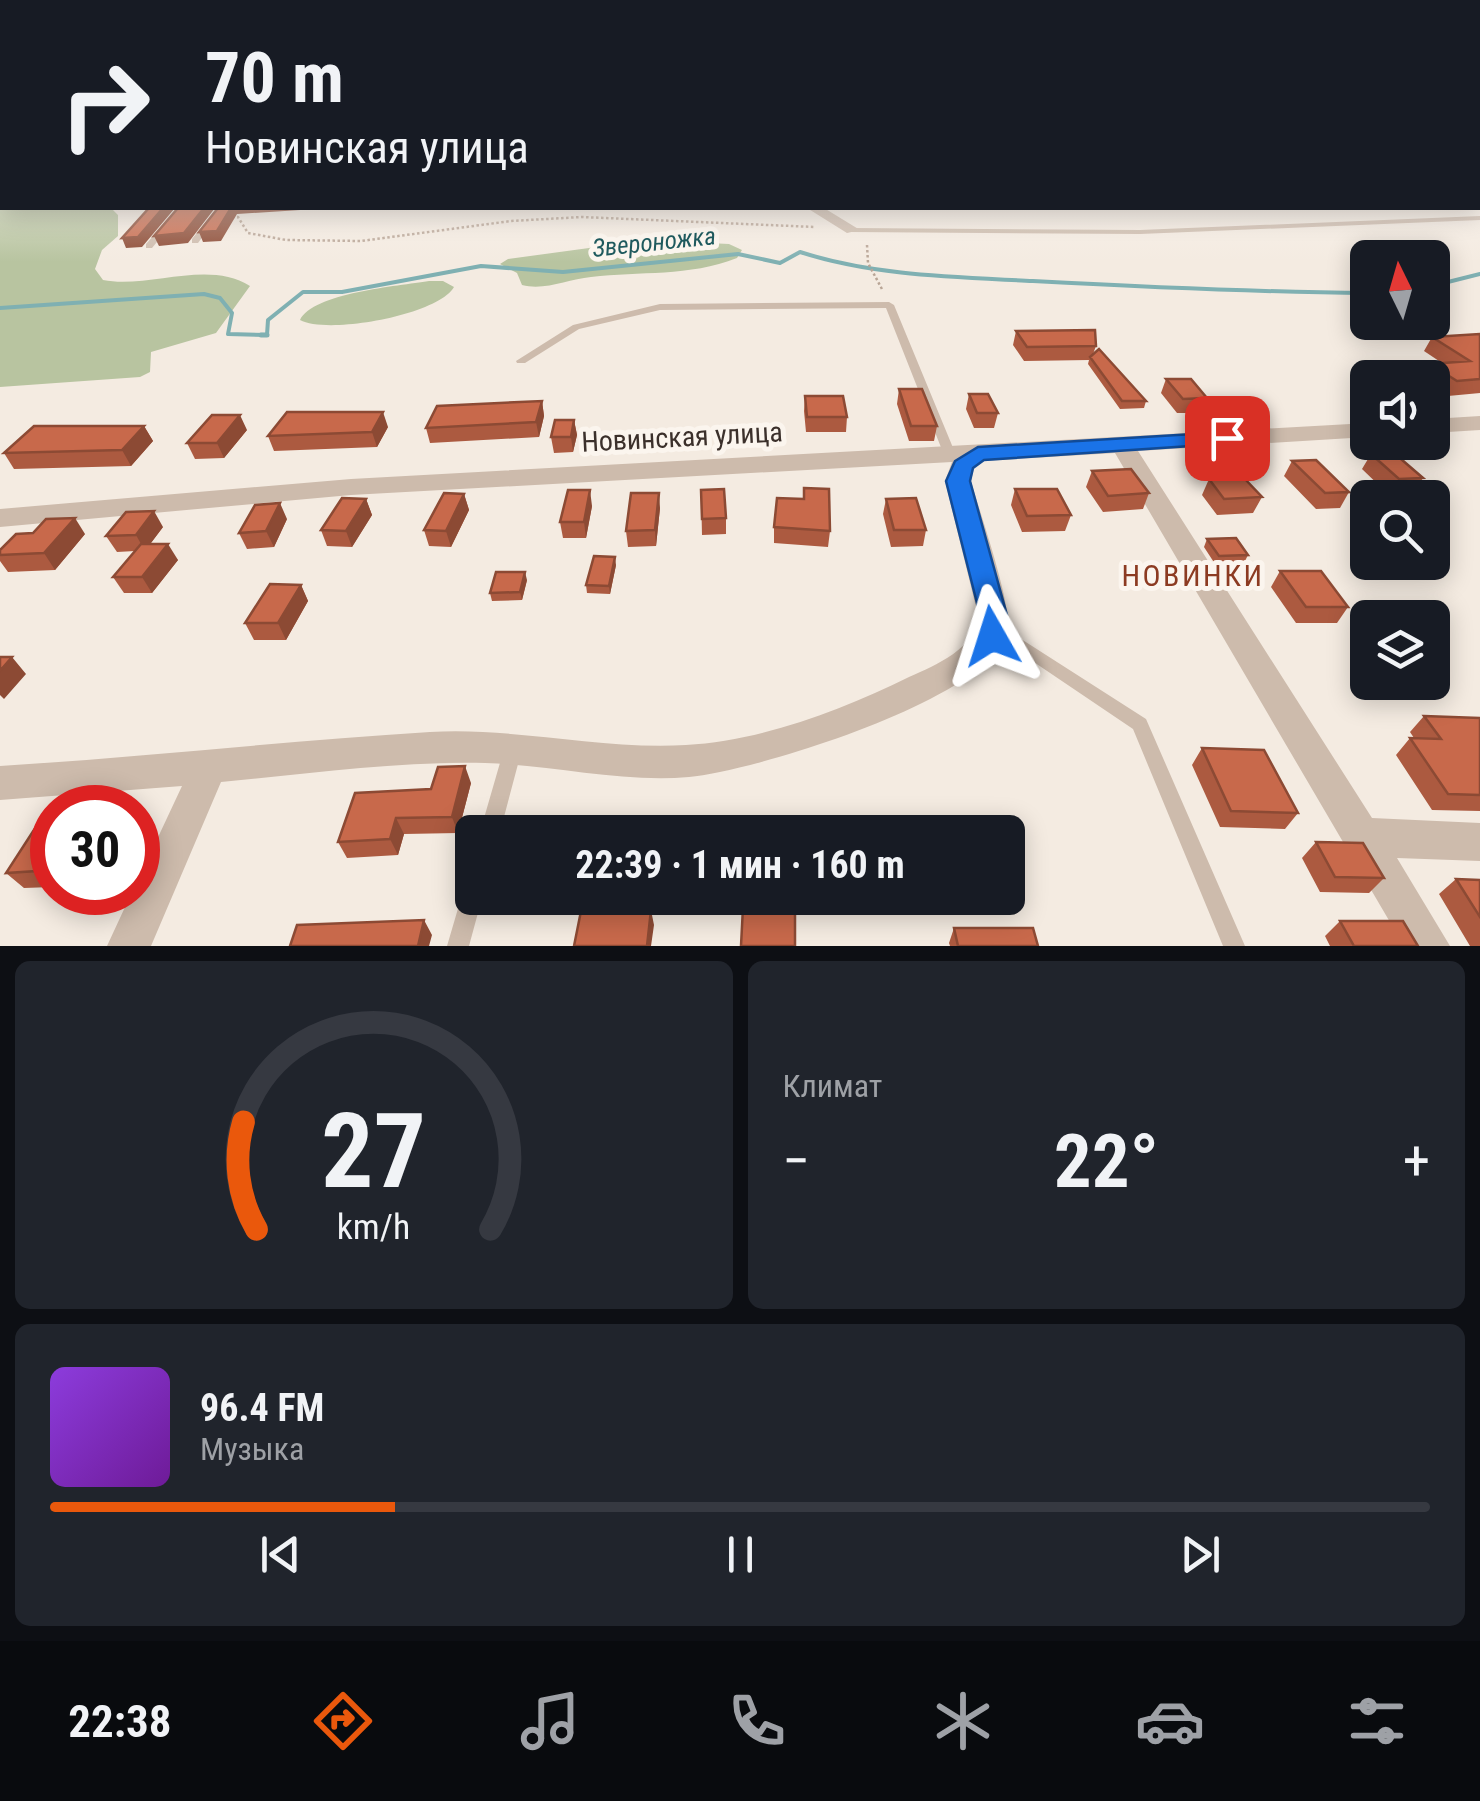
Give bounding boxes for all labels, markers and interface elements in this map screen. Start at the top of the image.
text: 70 m [205,37,344,119]
icon: right [40,40,170,170]
text: Новинская улица [205,121,529,174]
water label: Звероножка [591,221,717,263]
north arrow [1350,240,1450,340]
map controls [1350,240,1450,700]
button: sound [1350,360,1450,460]
pin [1185,396,1270,481]
icon: arrive [1200,411,1255,466]
street label: Новинская улица [581,415,783,459]
button: search [1350,480,1450,580]
district label: НОВИНКИ [1121,558,1265,593]
position arrow [940,584,1044,688]
button: layers [1350,600,1450,700]
speed limit sign: 30 [30,785,160,915]
text: 22:39 · 1 мин · 160 m [575,843,905,887]
text: Климат [783,1067,882,1105]
text: 27 [321,1091,426,1212]
text: 22° [1054,1117,1159,1205]
text: − [783,1129,810,1193]
text: + [1403,1129,1430,1193]
text: km/h [337,1206,411,1248]
text: 96.4 FM [200,1386,324,1430]
text: Музыка [200,1430,304,1468]
icon: previous [253,1527,308,1582]
icon: pause [713,1527,768,1582]
icon: next [1173,1527,1228,1582]
icon: directions [308,1686,378,1756]
icon: music [515,1686,585,1756]
icon: phone [722,1686,792,1756]
icon: climate [928,1686,998,1756]
icon: car [1135,1686,1205,1756]
icon: filters [1342,1686,1412,1756]
text: 22:38 [68,1695,172,1748]

